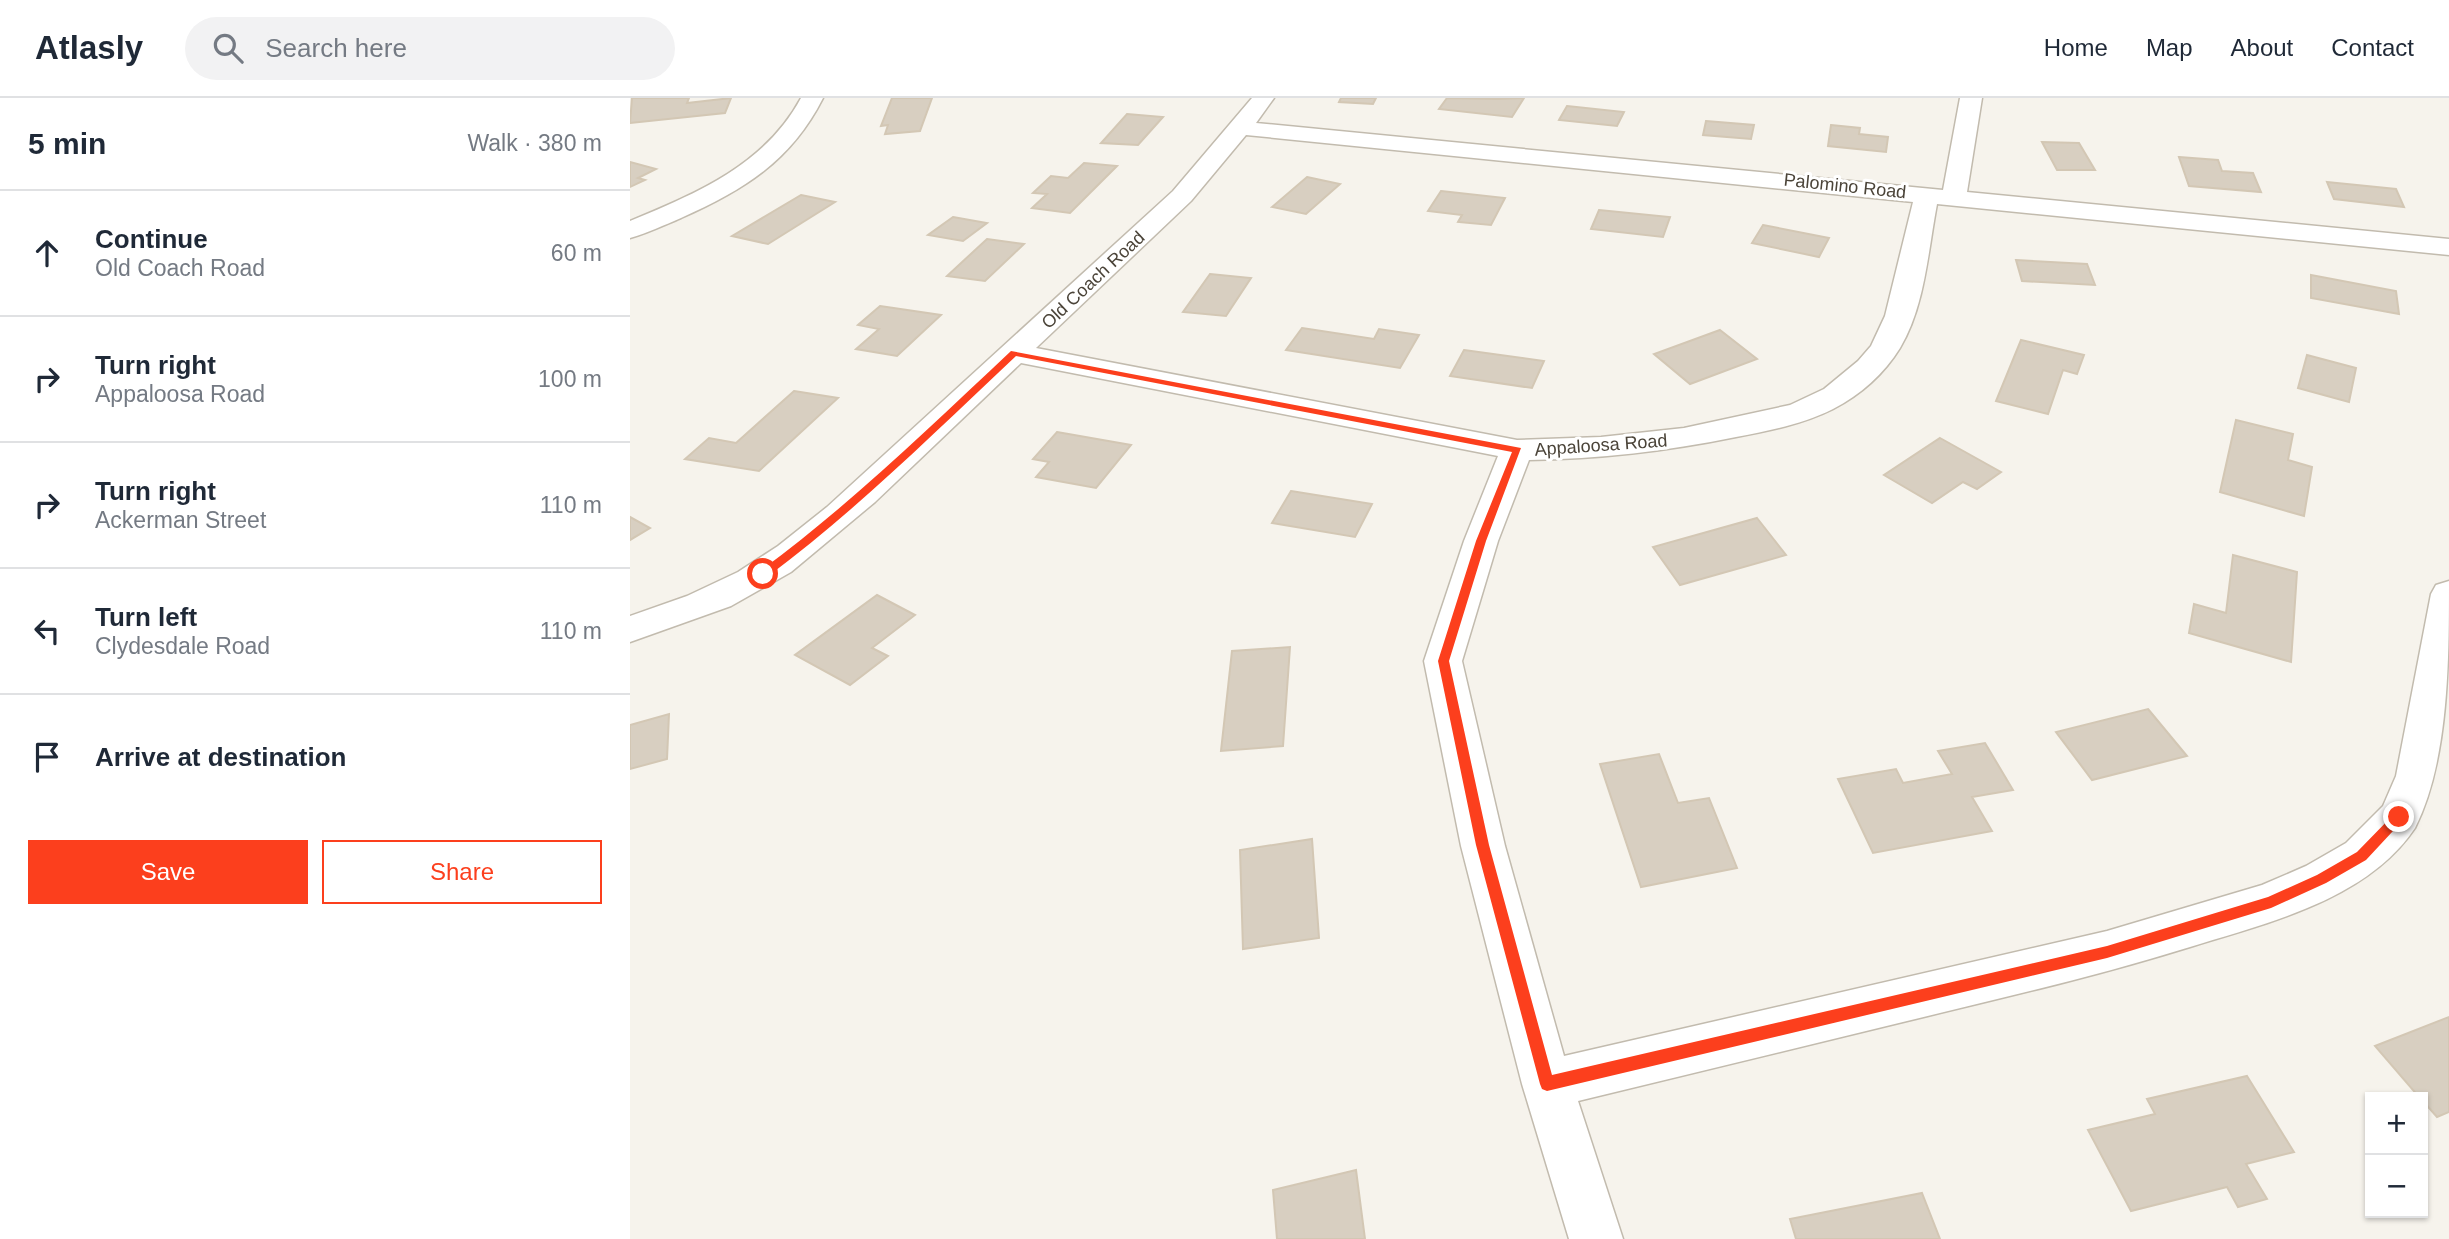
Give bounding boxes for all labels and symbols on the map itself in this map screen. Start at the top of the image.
street label: Palomino Road [1783,170,1907,202]
street label: Old Coach Road [1038,227,1148,333]
street label: Appaloosa Road [1534,430,1668,460]
route start [747,558,778,589]
route end [2383,801,2414,832]

